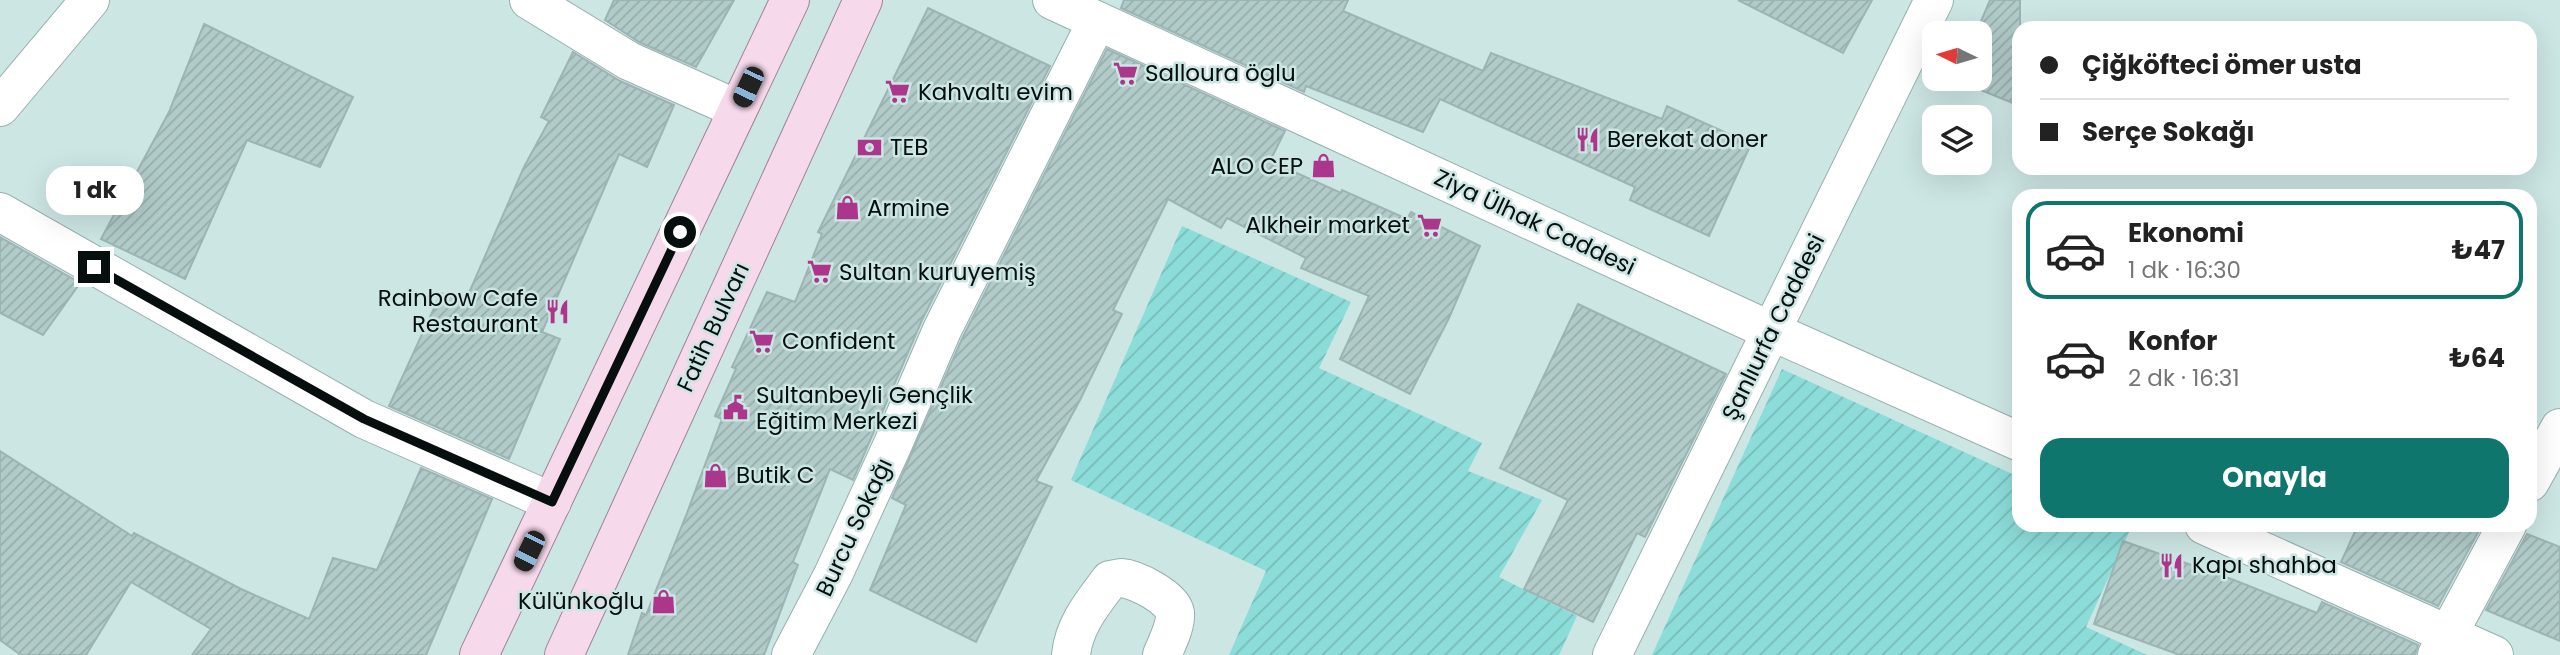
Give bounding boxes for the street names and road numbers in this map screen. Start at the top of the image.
street label: Ziya Ülhak Caddesi [1429,161,1641,283]
street label: Şanlıurfa Caddesi [1714,228,1832,426]
street label: Fatih Bulvarı [669,257,757,397]
street label: Burcu Sokağı [808,453,900,601]

